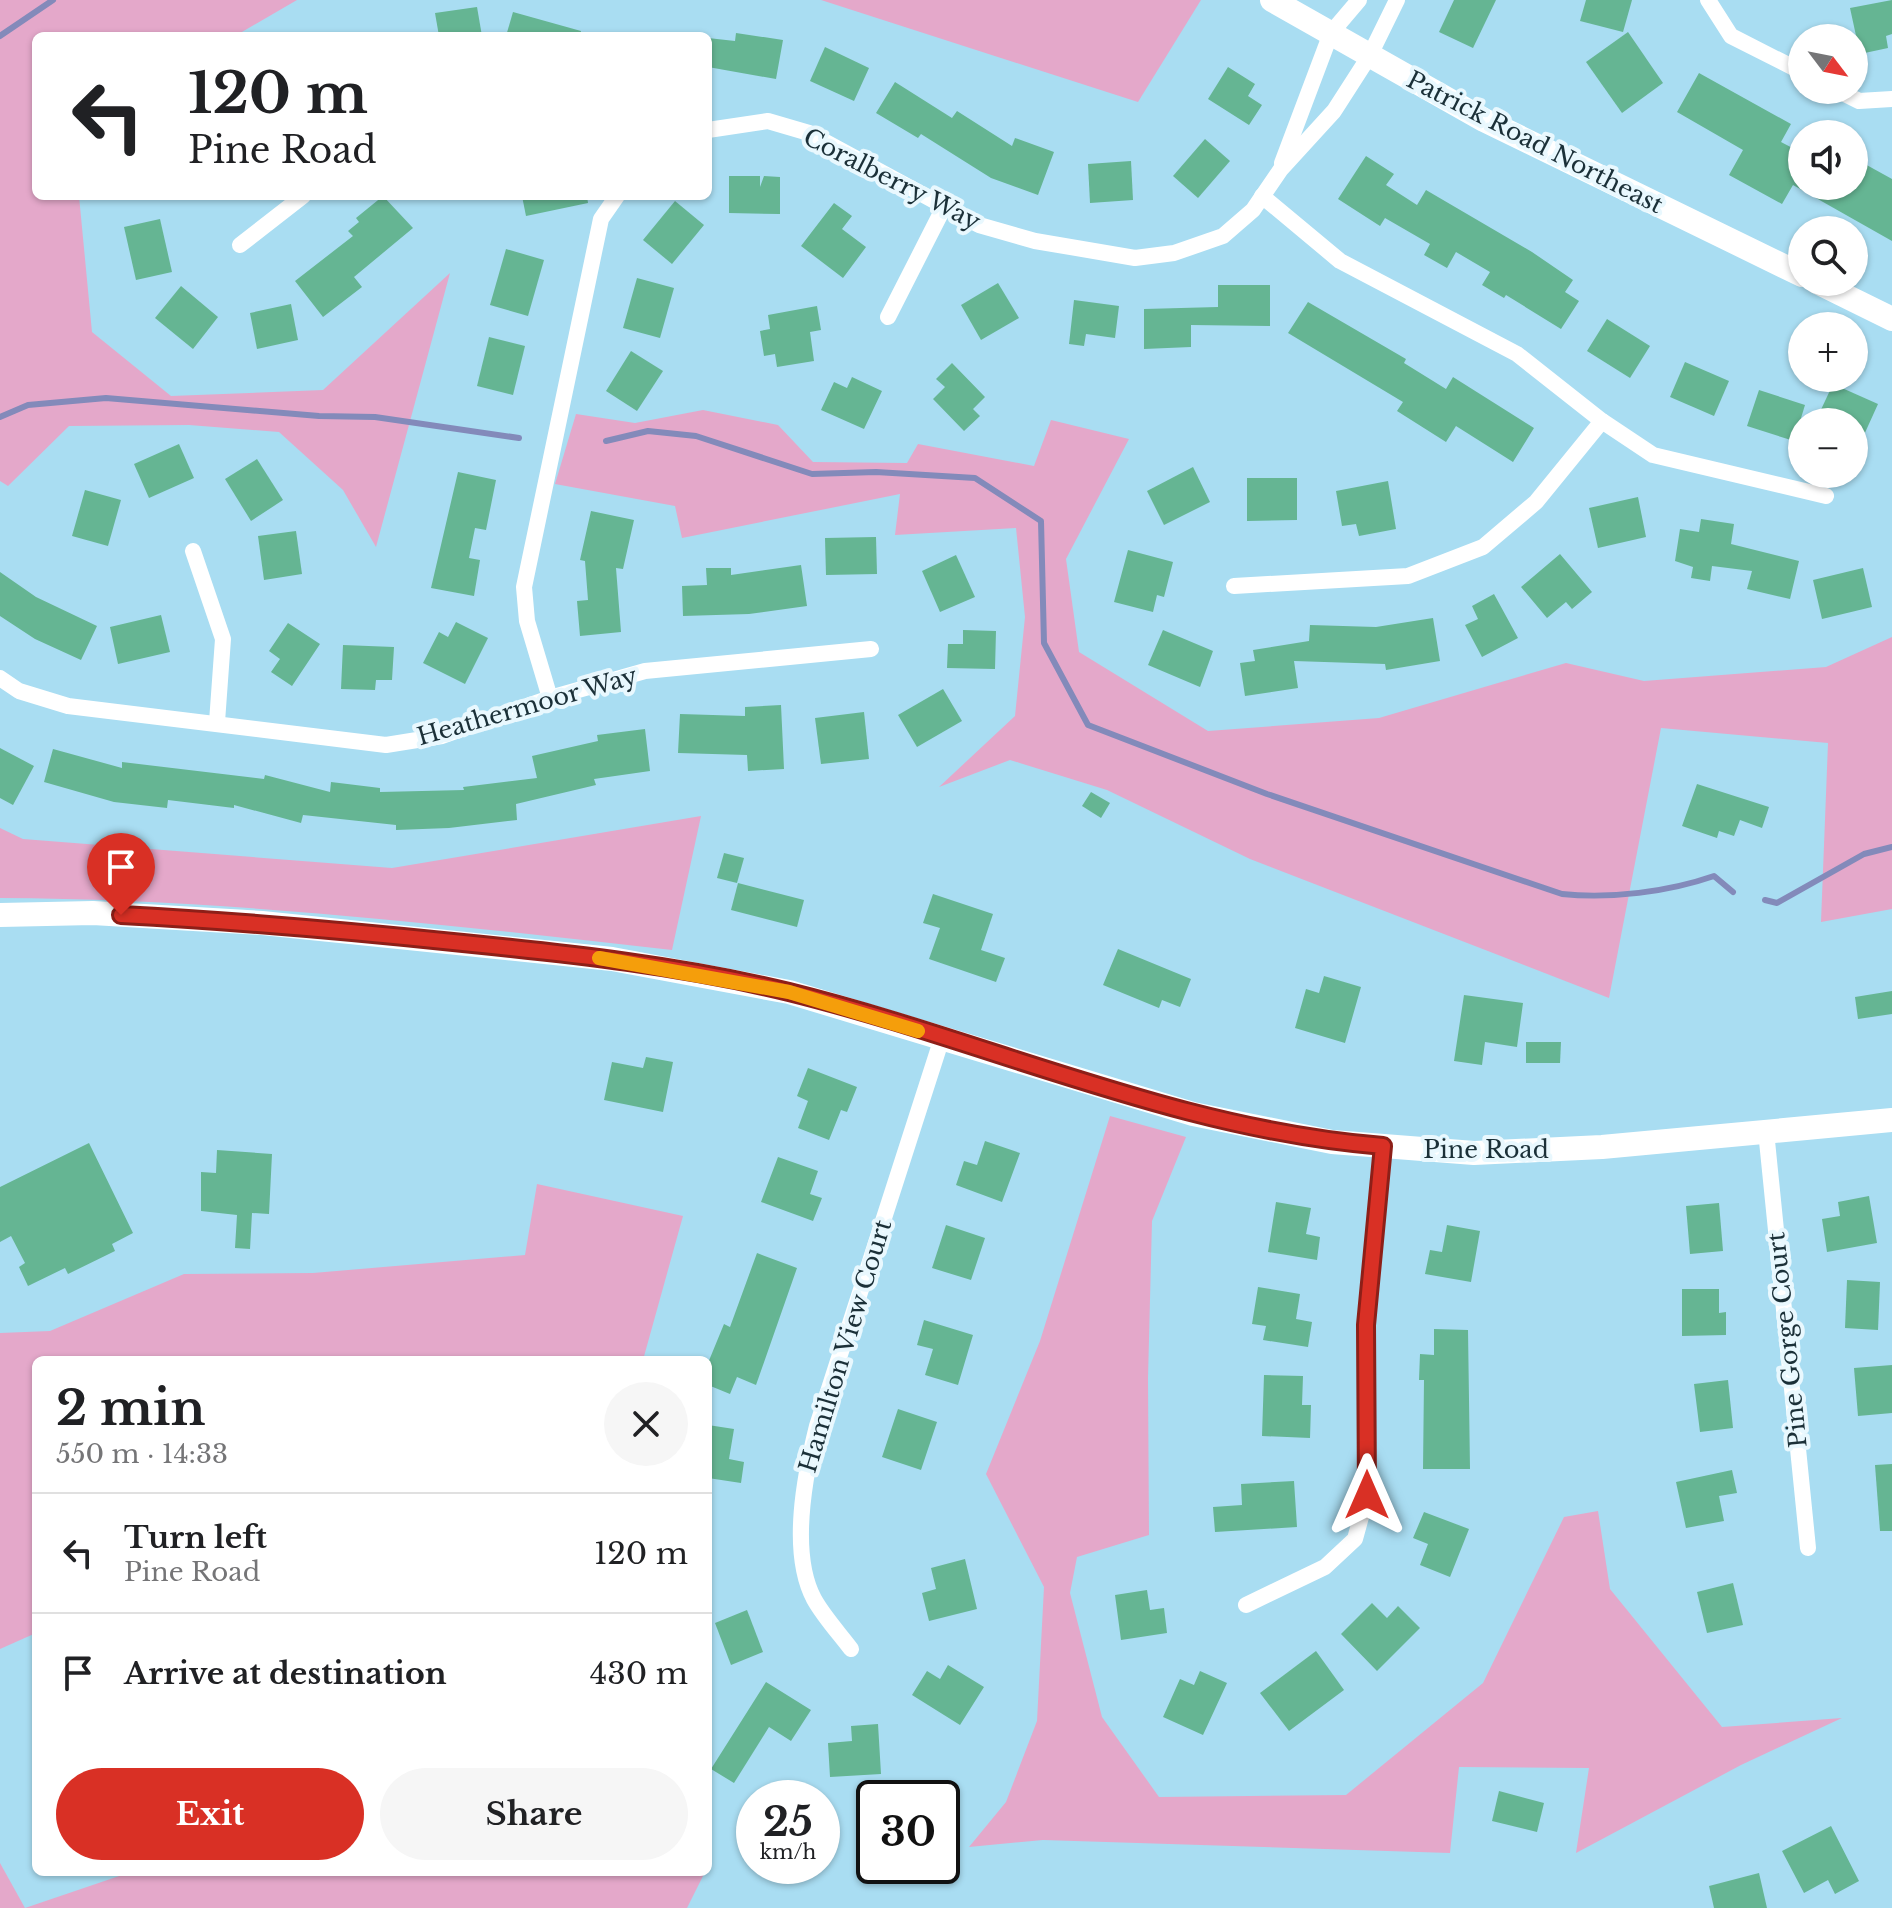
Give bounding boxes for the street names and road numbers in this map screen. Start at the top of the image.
street label: Patrick Road Northeast [1402,65,1668,219]
street label: Coralberry Way [799,122,986,236]
street label: Heathermoor Way [414,661,641,751]
street label: Pine Road [1423,1135,1549,1164]
street label: Hamilton View Court [793,1216,897,1476]
street label: Pine Gorge Court [1761,1231,1813,1449]

